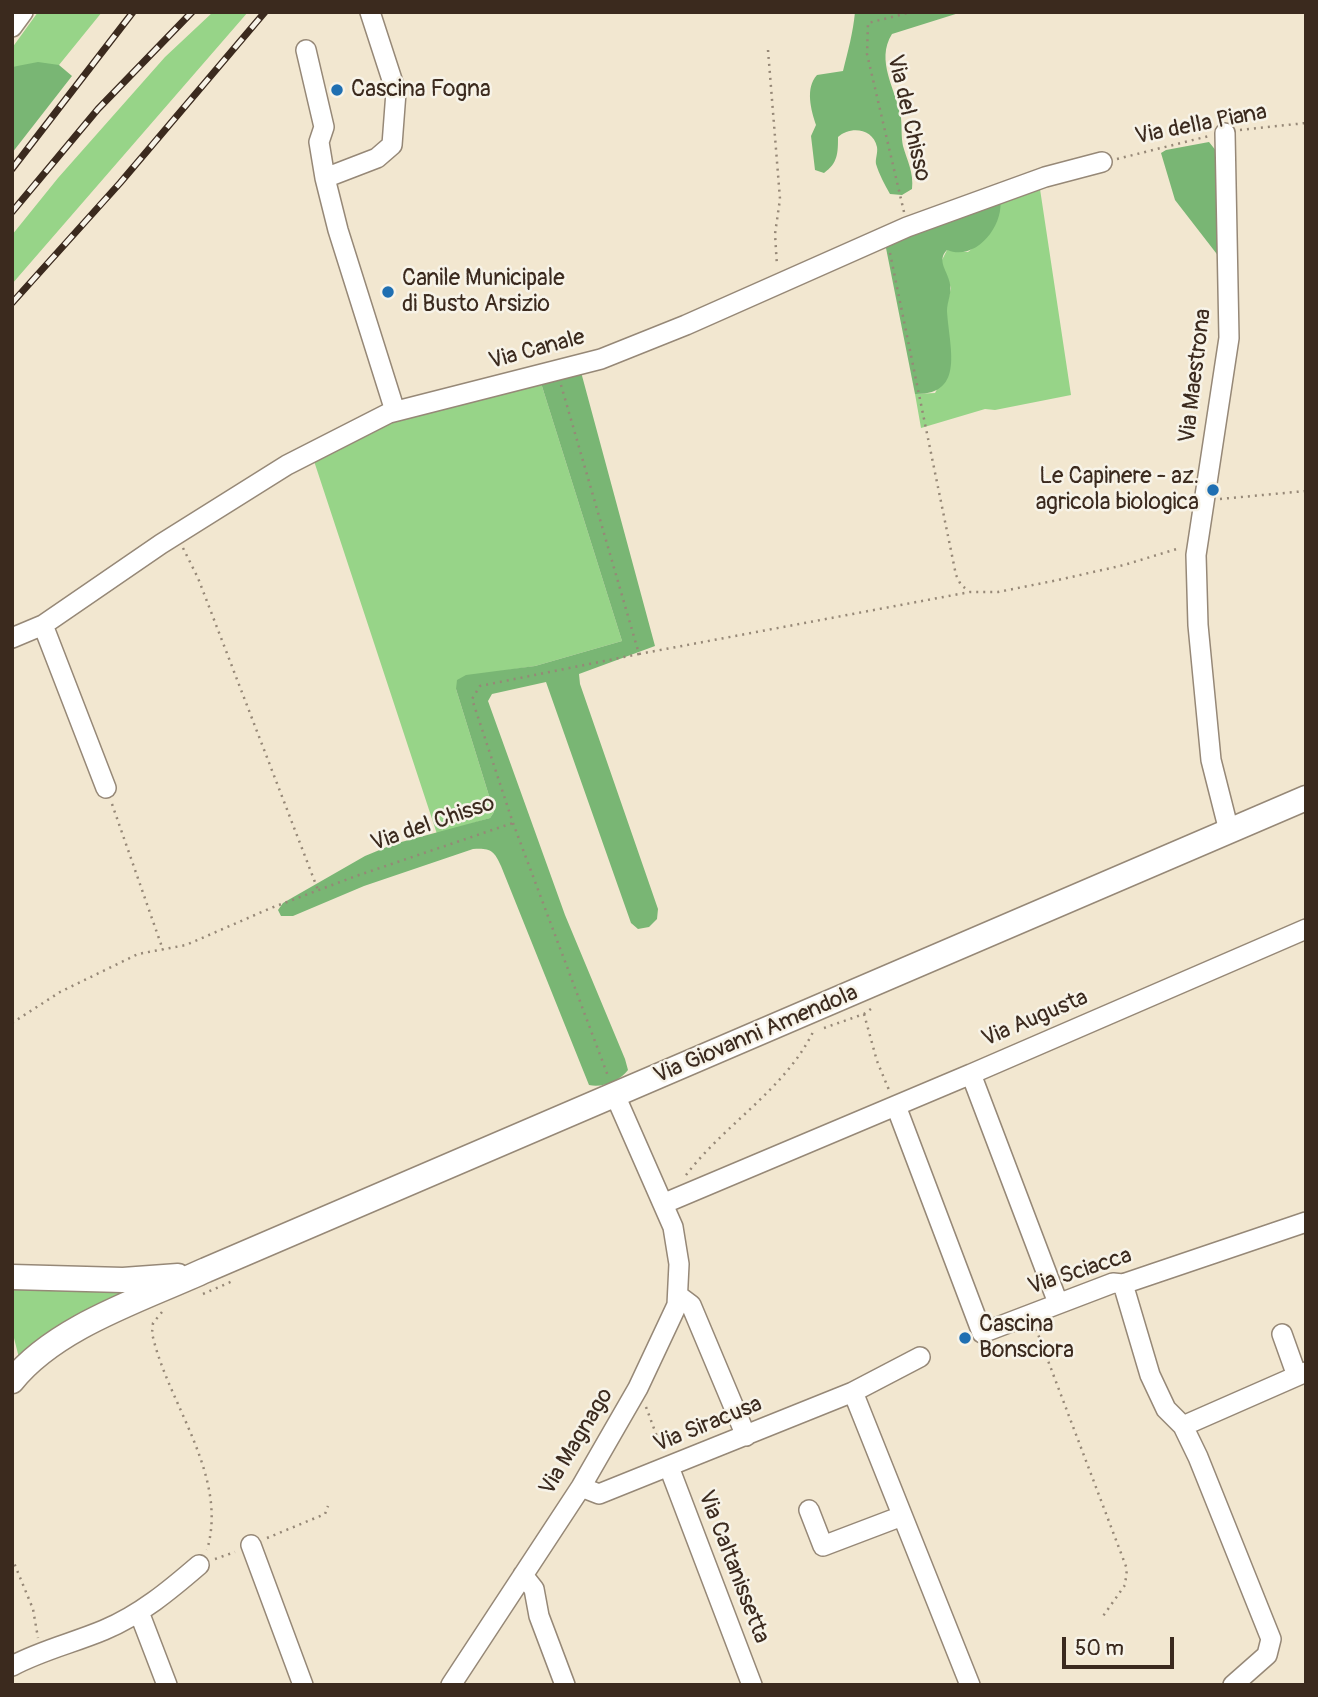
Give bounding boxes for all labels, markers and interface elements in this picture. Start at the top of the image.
street label: Via del Chisso [880,52,936,184]
place label: Cascina Fogna [351,76,491,104]
marker: Cascina Fogna [329,82,345,98]
street label: Via della Piana [1133,99,1269,151]
place label: Canile Municipale di Busto Arsizio [402,265,564,319]
marker: Canile Municipale di Busto Arsizio [380,284,396,300]
street label: Via Maestrona [1174,307,1218,445]
street label: Via Canale [486,324,588,376]
place label: Le Capinere - az. agricola biologica [1036,463,1199,517]
marker: Le Capinere - az. agricola biologica [1205,482,1221,498]
street label: Via del Chisso [367,790,499,858]
street label: Via Giovanni Amendola [650,980,862,1090]
street label: Via Augusta [978,984,1092,1054]
street label: Via Sciacca [1025,1242,1135,1302]
place label: Cascina Bonsciora [979,1311,1074,1365]
marker: Cascina Bonsciora [957,1330,973,1346]
street label: Via Magnago [534,1383,620,1501]
street label: Via Siracusa [650,1391,766,1459]
street label: Via Caltanissetta [691,1487,775,1647]
scale bar [1066,1624,1178,1668]
text: 50 m [1075,1635,1124,1662]

